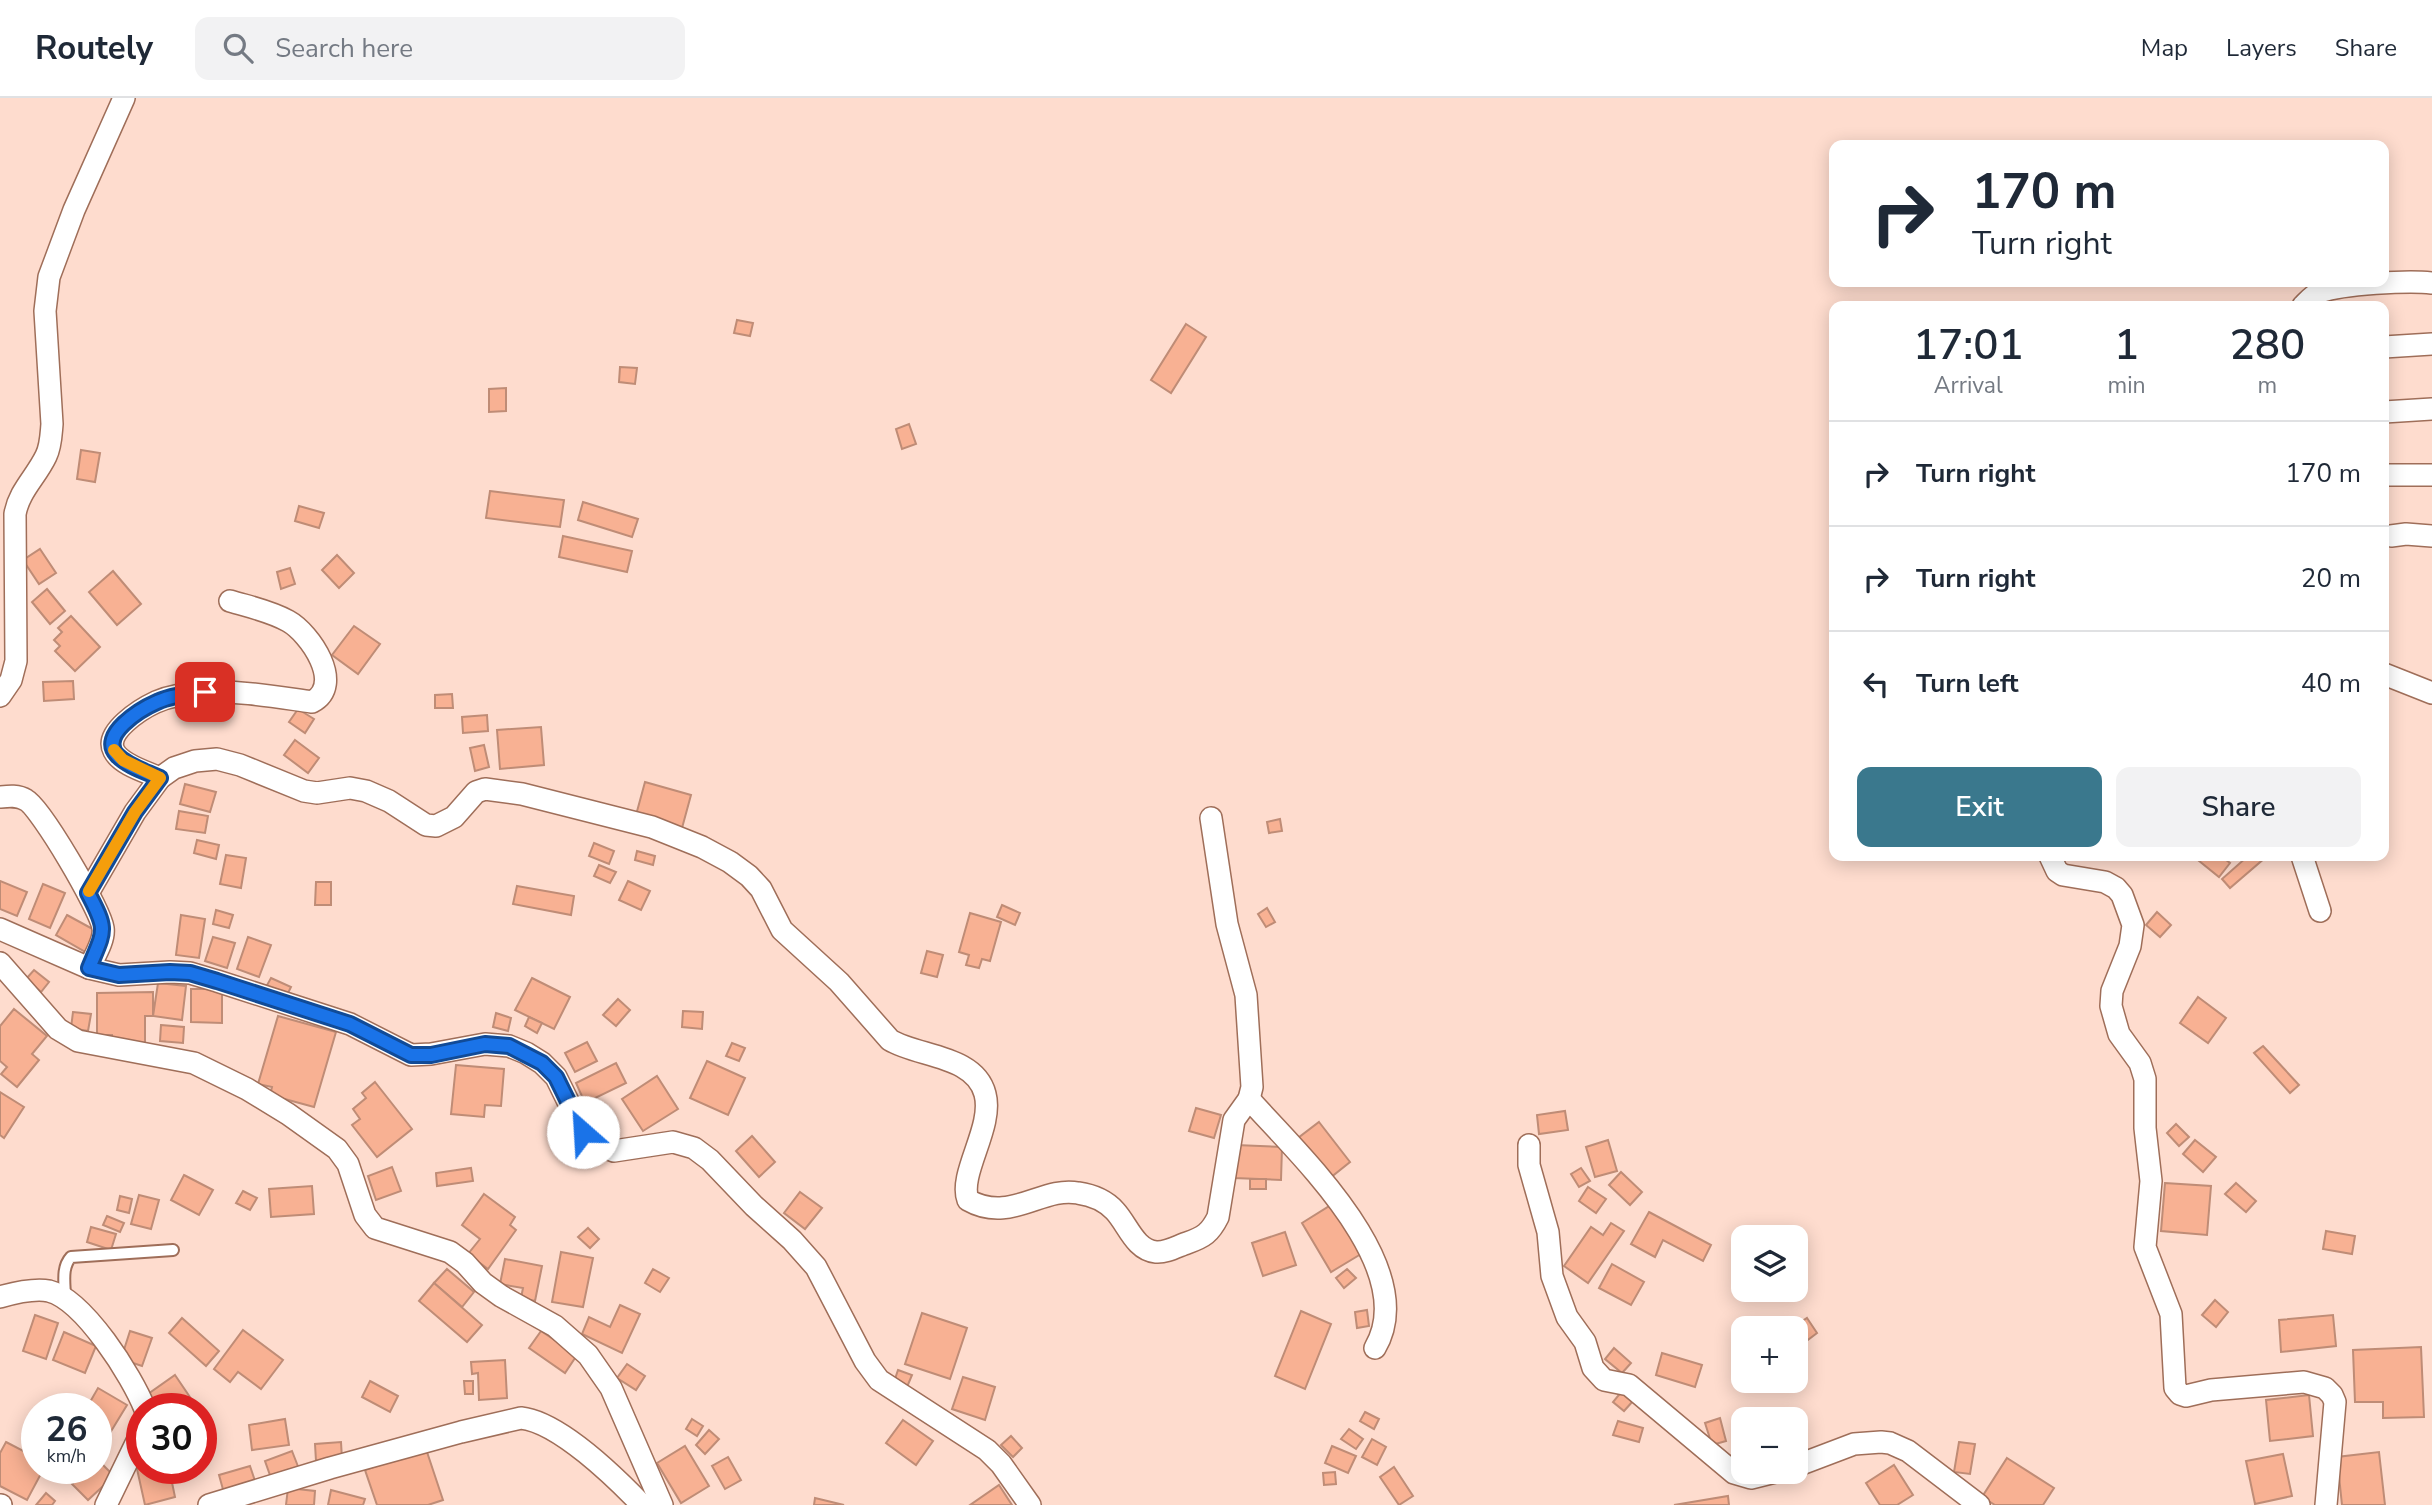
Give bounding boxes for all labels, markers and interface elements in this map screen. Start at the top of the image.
search box [195,17,685,80]
text: Routely [35,26,153,71]
icon: search [219,29,257,67]
text: Search here [275,31,413,66]
text: Map [2141,32,2188,64]
text: Layers [2226,32,2297,64]
text: Share [2335,32,2397,64]
text: 170 m [1972,158,2116,225]
icon: right [1857,168,1948,259]
text: Turn right [1972,222,2112,265]
text: 17:01 [1913,317,2024,374]
text: 1 [2114,317,2139,374]
text: 280 [2229,317,2305,374]
text: Arrival [1934,370,2003,401]
text: min [2108,370,2146,401]
text: m [2257,370,2277,401]
icon: right [1857,455,1895,493]
text: Turn right [1916,456,2035,491]
text: 170 m [2285,456,2361,491]
icon: right [1857,560,1895,598]
text: Turn right [1916,561,2035,596]
text: 20 m [2301,561,2361,596]
pin [175,662,235,722]
icon: left [1857,665,1895,703]
text: Turn left [1916,666,2019,701]
text: 40 m [2301,666,2361,701]
icon: arrive [186,673,224,711]
button: Exit [1857,767,2102,847]
button: Share [2116,767,2361,847]
position arrow [546,1095,620,1169]
map controls [1731,1225,1808,1484]
button: layers [1731,1225,1808,1302]
button: + [1731,1316,1808,1393]
speed limit sign: 30 [126,1393,217,1484]
text: 26 [45,1406,88,1453]
button: − [1731,1407,1808,1484]
text: km/h [47,1444,86,1468]

